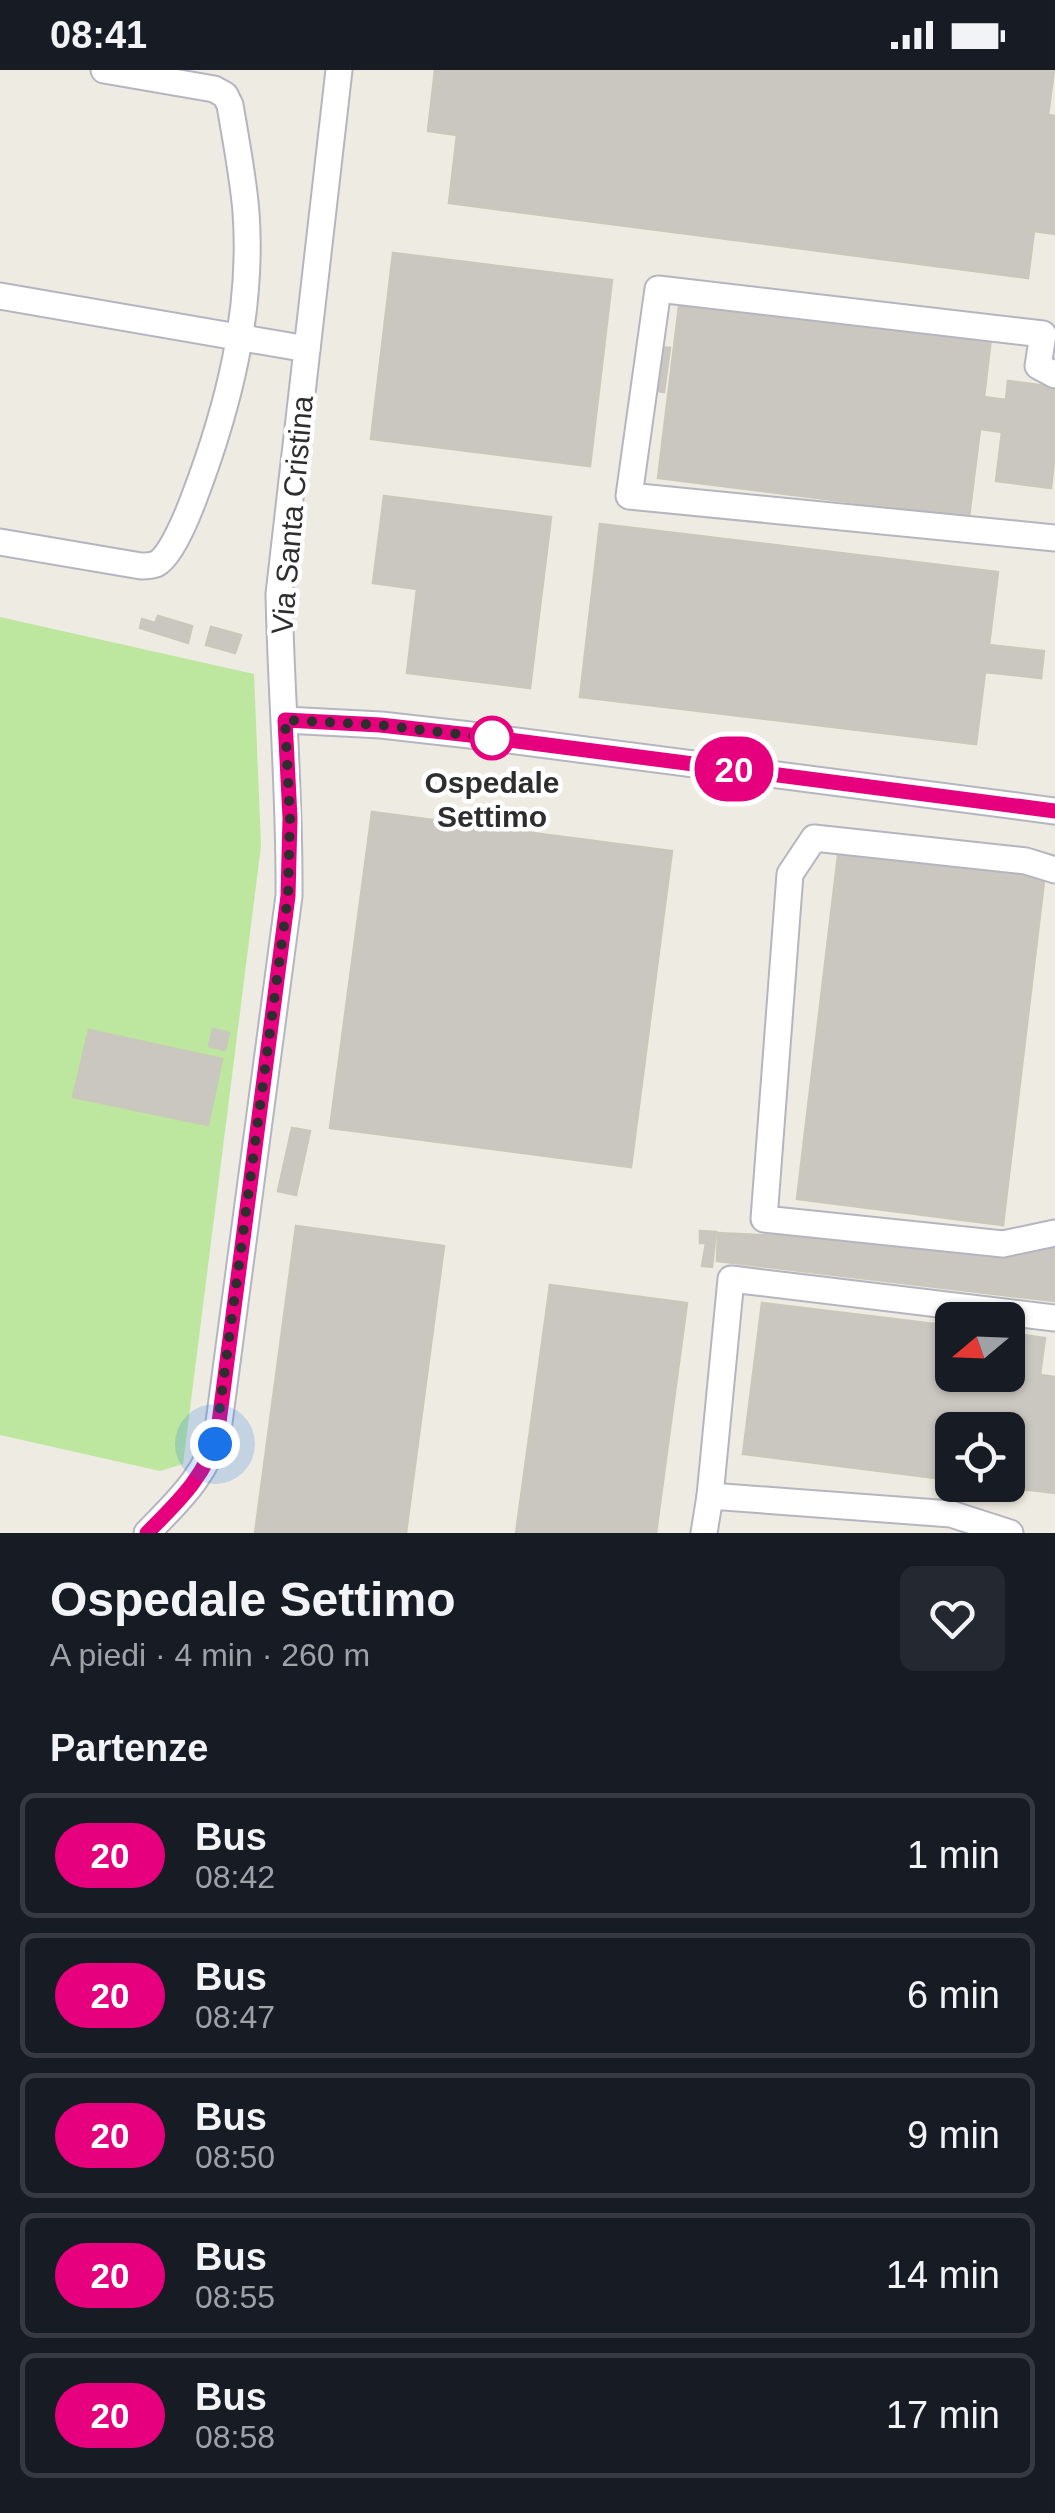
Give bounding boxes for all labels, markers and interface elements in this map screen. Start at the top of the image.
text: 08:41 [50,14,147,56]
street label: Via Santa Cristina [265,394,319,636]
marker: Ospedale Settimo [471,717,513,759]
line badge: 20 [689,736,779,802]
text: 20 [715,750,753,789]
place label: Ospedale Settimo [424,766,560,833]
north arrow [935,1302,1025,1392]
map controls [935,1302,1025,1502]
button: locate [935,1412,1025,1502]
your location [190,1419,240,1469]
button: heart [900,1566,1005,1671]
text: Ospedale Settimo [50,1573,455,1626]
text: A piedi · 4 min · 260 m [50,1637,370,1673]
text: Partenze [50,1727,208,1769]
text: Bus [195,1816,267,1858]
text: 1 min [907,1834,1000,1876]
text: 20 [91,1836,129,1875]
text: 08:42 [195,1859,275,1895]
text: Bus [195,1956,267,1998]
text: 6 min [907,1974,1000,2016]
text: 20 [91,1976,129,2015]
text: 08:47 [195,1999,275,2035]
text: Bus [195,2096,267,2138]
text: 9 min [907,2114,1000,2156]
text: 20 [91,2116,129,2155]
text: 08:50 [195,2139,275,2175]
text: Bus [195,2236,267,2278]
text: 14 min [886,2254,1000,2296]
text: 20 [91,2256,129,2295]
text: 08:55 [195,2279,275,2315]
text: Bus [195,2376,267,2418]
text: 17 min [886,2394,1000,2436]
text: 20 [91,2396,129,2435]
text: 08:58 [195,2419,275,2455]

